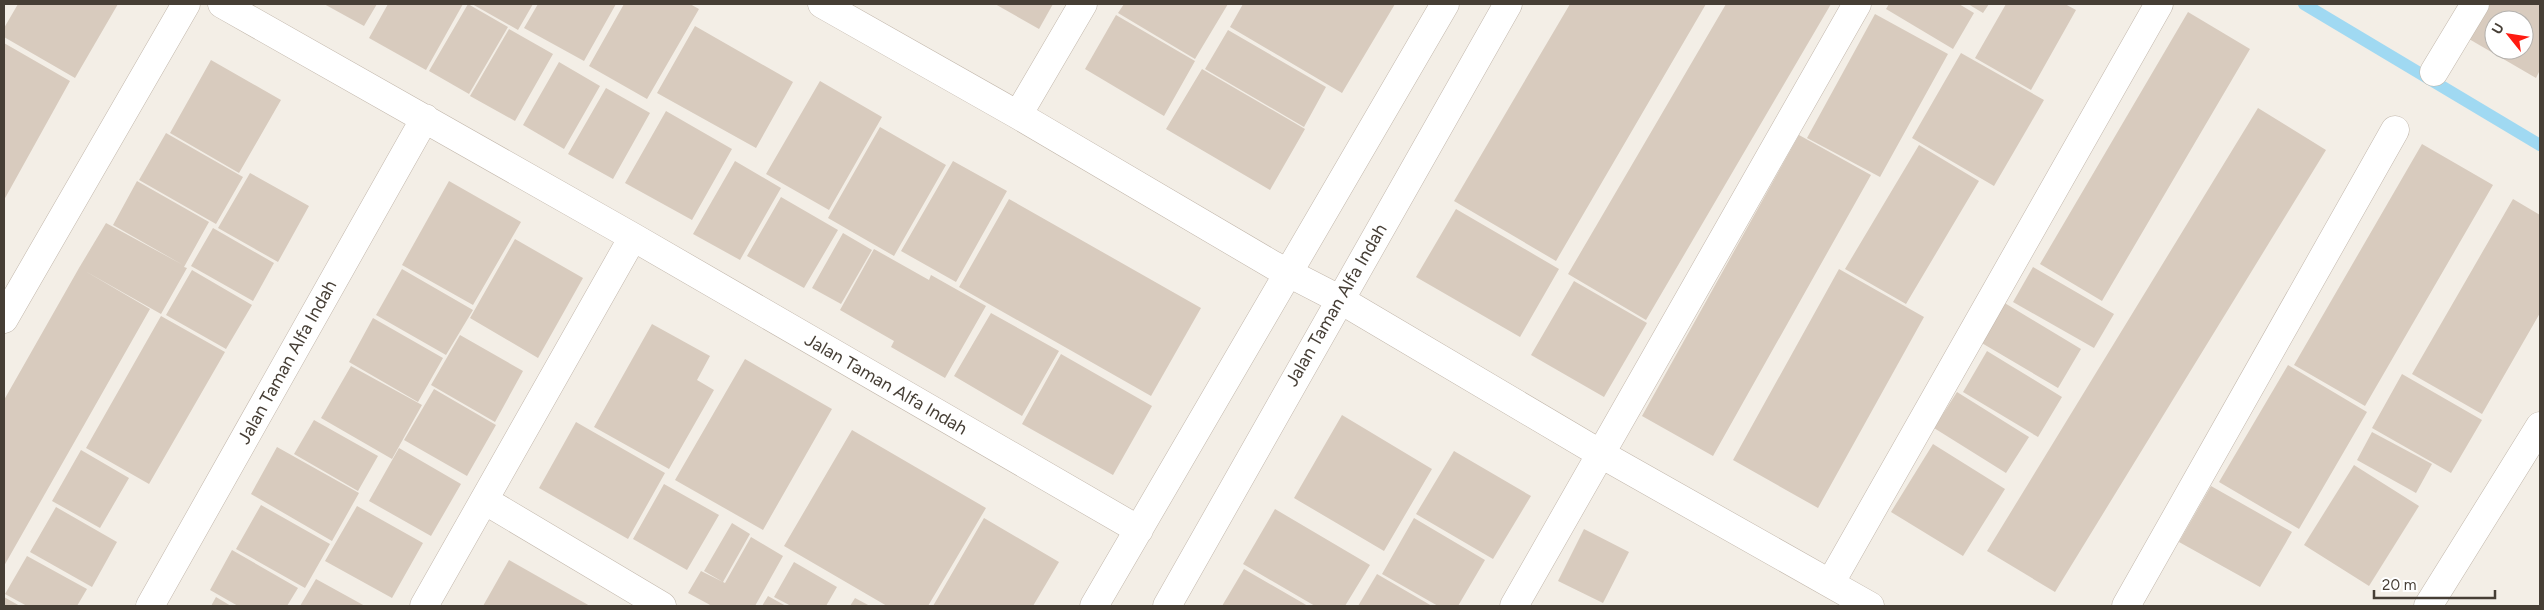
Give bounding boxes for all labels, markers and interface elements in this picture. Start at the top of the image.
north arrow [2484,10,2534,60]
text: U [2488,20,2508,37]
street label: Jalan Taman Alfa Indah [1280,220,1392,390]
street label: Jalan Taman Alfa Indah [233,276,341,448]
street label: Jalan Taman Alfa Indah [801,328,971,440]
scale bar [2374,568,2495,600]
text: 20 m [2382,576,2416,594]

